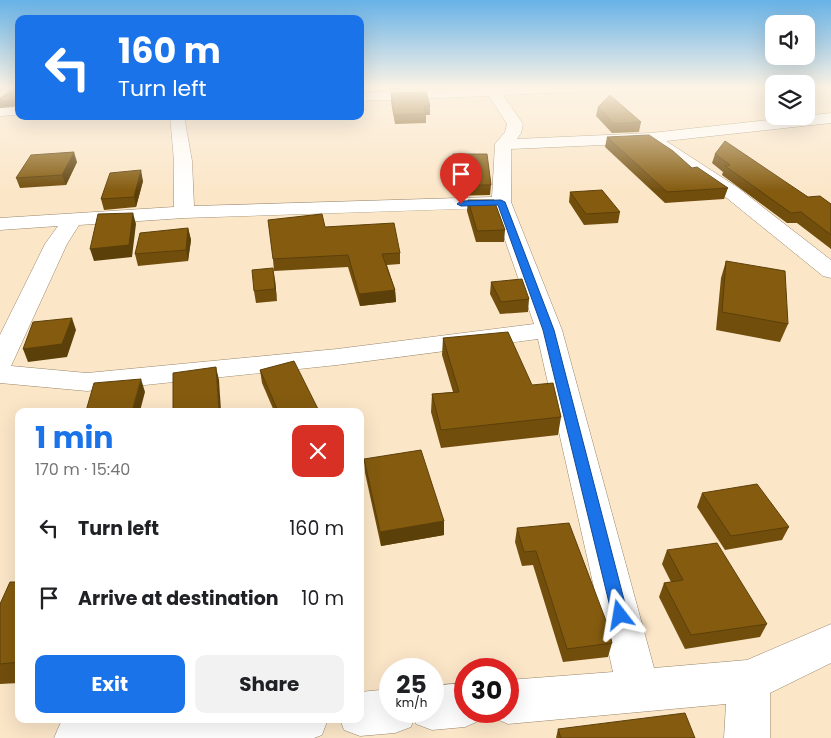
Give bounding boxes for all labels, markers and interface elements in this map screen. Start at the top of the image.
map controls [765,15,815,125]
button: sound [765,15,815,65]
text: 160 m [118,26,221,75]
icon: left [35,35,100,100]
text: Turn left [118,73,206,104]
button: layers [765,75,815,125]
pin [440,153,482,204]
icon: arrive [447,160,475,188]
text: 1 min [35,416,113,459]
button: close [292,425,344,477]
text: 170 m · 15:40 [35,458,130,481]
icon: left [35,514,63,542]
text: Turn left [78,515,159,542]
text: 160 m [289,515,344,542]
icon: arrive [35,584,63,612]
text: Arrive at destination [78,585,279,612]
text: 10 m [301,585,344,612]
position arrow [593,588,645,640]
button: Exit [35,655,185,713]
button: Share [195,655,344,713]
speed limit sign: 30 [454,658,519,723]
text: 25 [396,667,427,702]
text: km/h [396,694,427,711]

